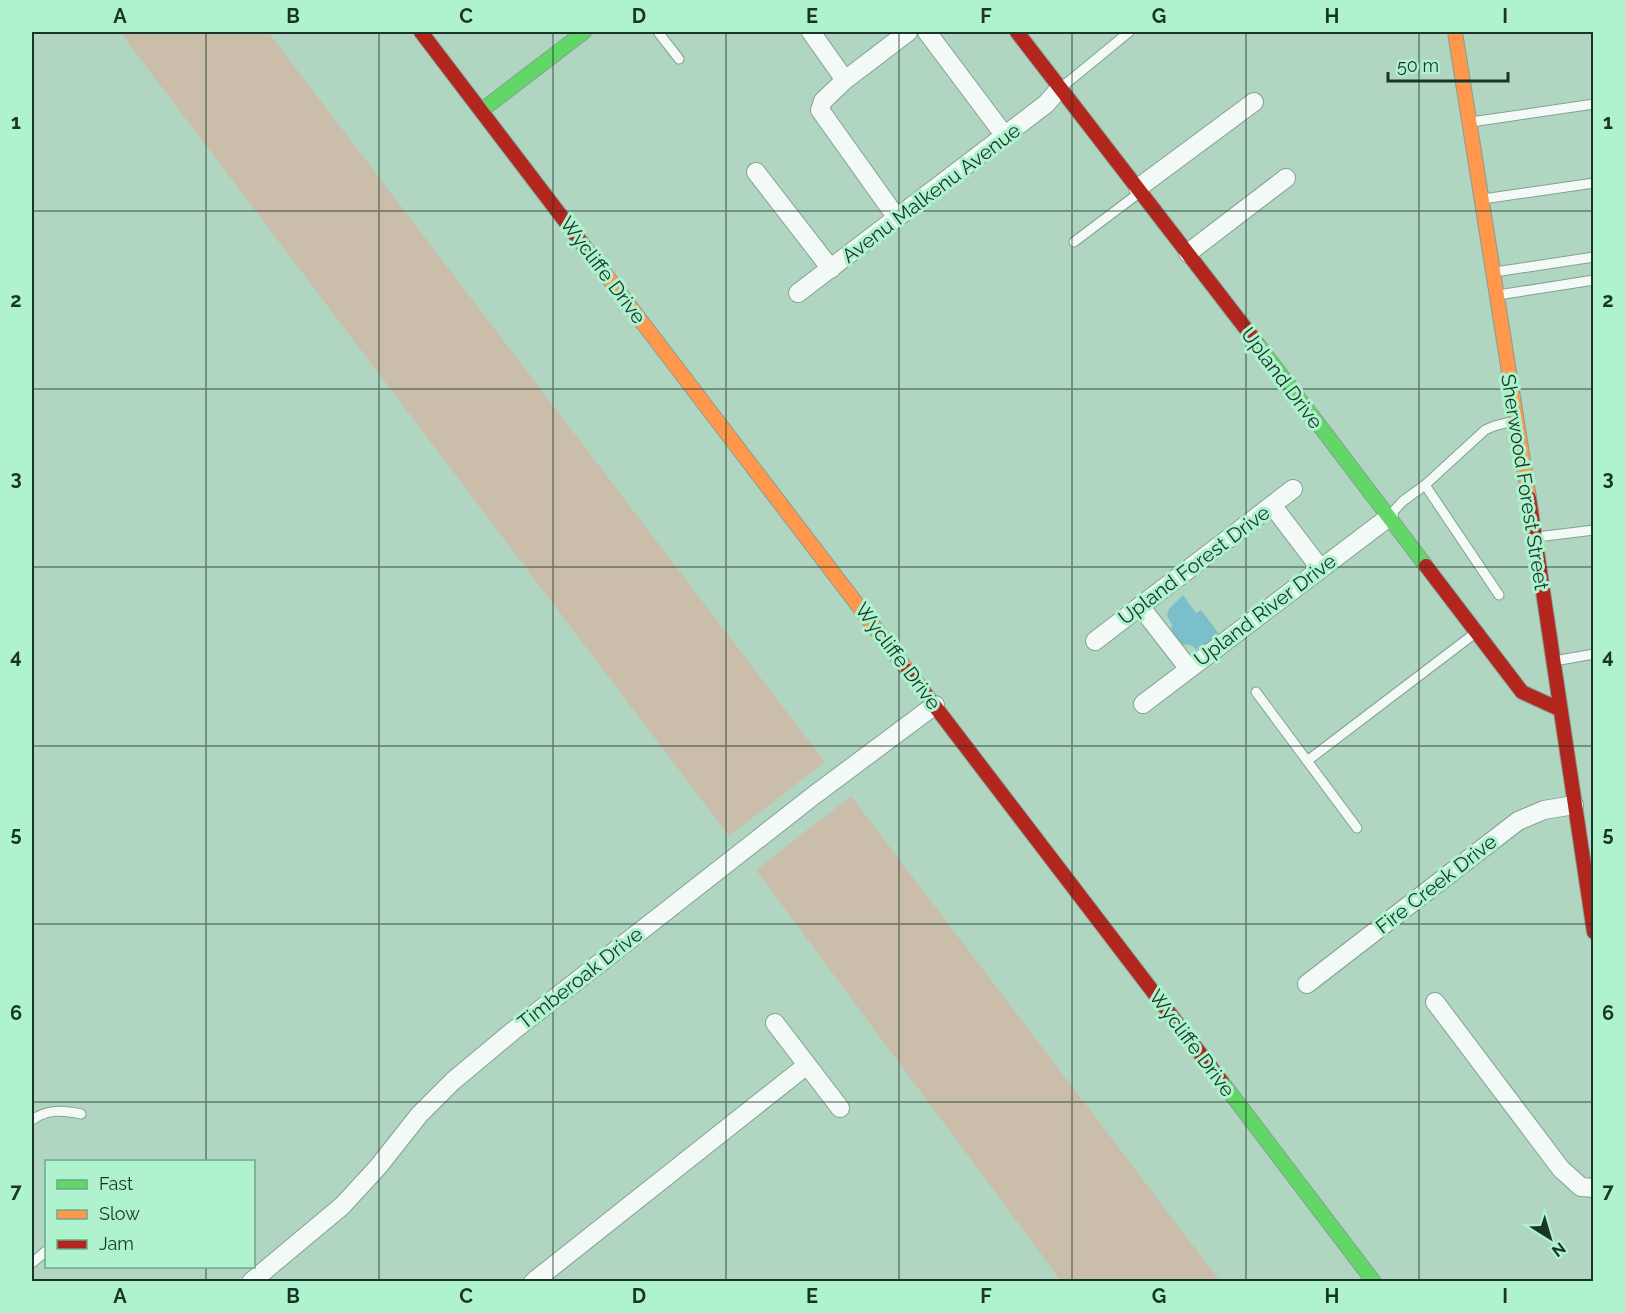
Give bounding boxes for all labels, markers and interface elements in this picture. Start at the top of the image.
text: A [113,4,127,28]
text: B [286,4,300,28]
text: C [459,4,473,28]
text: D [632,4,646,28]
text: E [806,4,818,28]
text: F [980,4,992,28]
text: G [1152,4,1166,28]
text: H [1325,4,1339,28]
text: I [1502,4,1508,28]
scale bar [1388,45,1508,83]
text: 50 m [1397,55,1439,76]
text: 1 [11,110,21,134]
text: 1 [1603,110,1613,134]
street label: Avenu Malkenu Avenue [837,118,1025,268]
street label: Wycliffe Drive [555,212,651,328]
text: 2 [10,288,22,312]
text: 2 [1602,288,1614,312]
street label: Upland Drive [1236,323,1328,434]
street label: Sherwood Forest Street [1496,372,1554,592]
text: 3 [10,466,22,490]
text: 3 [1602,466,1614,490]
street label: Upland Forest Drive [1113,500,1275,630]
street label: Upland River Drive [1189,549,1341,671]
street label: Wycliffe Drive [850,598,946,714]
text: 4 [10,644,22,668]
text: 4 [1602,644,1614,668]
text: 5 [10,822,22,846]
text: 5 [1602,822,1614,846]
street label: Fire Creek Drive [1371,829,1502,939]
street label: Timberoak Drive [513,922,647,1034]
street label: Wycliffe Drive [1144,985,1240,1101]
text: 6 [10,1001,22,1025]
text: 6 [1602,1001,1614,1025]
legend [45,1160,255,1268]
text: Fast [99,1173,133,1194]
text: 7 [10,1179,22,1203]
text: 7 [1602,1179,1614,1203]
text: Slow [99,1203,140,1224]
north arrow [1520,1208,1580,1268]
text: Jam [99,1233,134,1254]
text: N [1548,1238,1569,1261]
text: A [113,1284,127,1308]
text: B [286,1284,300,1308]
text: C [459,1284,473,1308]
text: D [632,1284,646,1308]
text: E [806,1284,818,1308]
text: F [980,1284,992,1308]
text: G [1152,1284,1166,1308]
text: H [1325,1284,1339,1308]
text: I [1502,1284,1508,1308]

